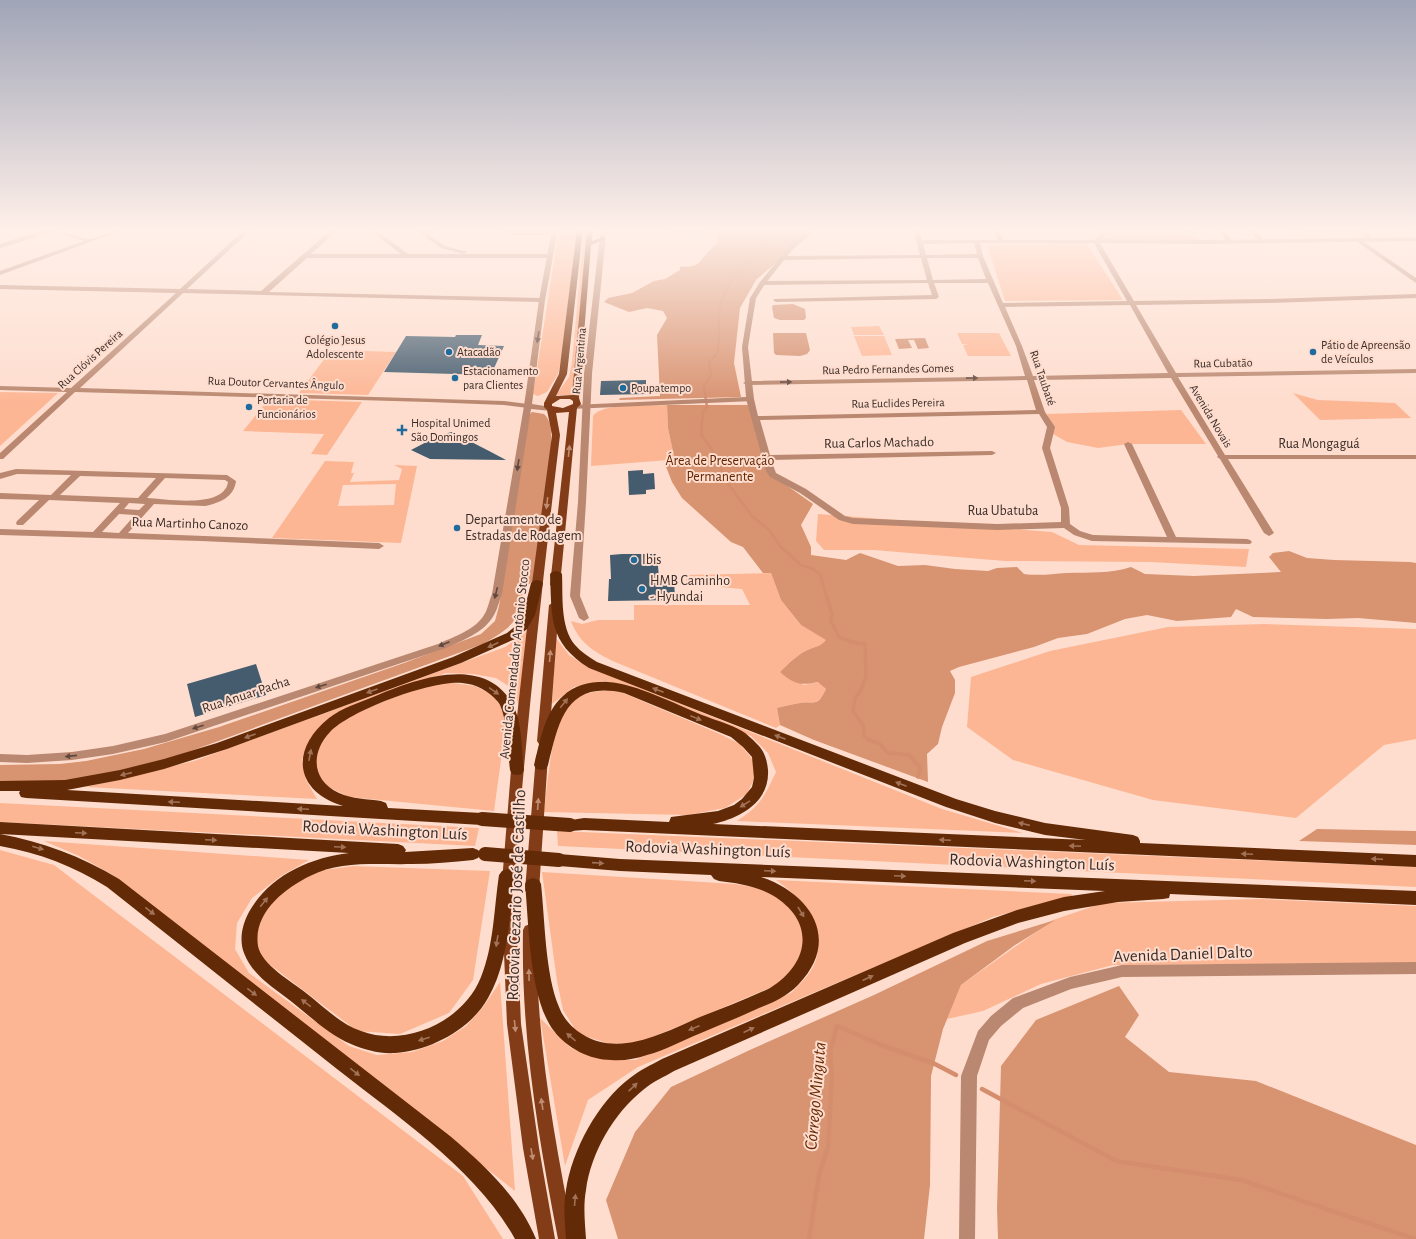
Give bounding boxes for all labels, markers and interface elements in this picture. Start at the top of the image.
marker: Colégio Jesus Adolescente [330,321,340,331]
street label: Rua Clóvis Pereira [55,327,125,391]
street label: Rua Argentina [570,327,588,395]
one-way arrow [535,331,541,343]
place label: Colégio Jesus Adolescente [305,334,365,360]
place label: Pátio de Apreensão de Veículos [1321,339,1411,365]
place label: Atacadão [457,346,501,358]
marker: Atacadão [444,347,454,357]
marker: Pátio de Apreensão de Veículos [1308,347,1318,357]
street label: Rua Taubaté [1028,349,1058,407]
street label: Rua Cubatão [1193,356,1253,370]
street label: Rua Pedro Fernandes Gomes [822,362,954,376]
place label: Estacionamento para Clientes [463,365,538,391]
marker: Estacionamento para Clientes [450,373,460,383]
street label: Rua Doutor Cervantes Ângulo [208,374,345,391]
one-way arrow [966,375,979,381]
one-way arrow [780,379,793,385]
place label: Poupatempo [631,382,691,394]
street label: Avenida Novais [1187,382,1235,450]
marker: Poupatempo [618,383,628,393]
place label: Portaria de Funcionários [257,394,316,420]
street label: Rua Euclides Pereira [851,396,945,410]
marker: Portaria de Funcionários [244,402,254,412]
place label: Hospital Unimed São Domingos [411,417,490,443]
marker: Hospital Unimed São Domingos [396,424,408,436]
street label: Rua Carlos Machado [824,435,934,451]
street label: Rua Mongaguá [1278,437,1360,451]
one-way arrow [566,445,572,457]
park label: Área de Preservação Permanente [666,451,775,484]
one-way arrow [515,459,521,471]
one-way arrow [544,497,550,509]
street label: Rua Ubatuba [967,504,1039,518]
place label: Departamento de Estradas de Rodagem [465,513,582,543]
street label: Rua Martinho Canozo [131,515,249,533]
marker: Departamento de Estradas de Rodagem [452,523,462,533]
place label: Ibis [642,553,662,567]
marker: Ibis [629,555,639,565]
street label: Avenida Comendador Antônio Stocco [498,558,532,760]
place label: HMB Caminho - Hyundai [650,574,730,604]
marker: HMB Caminho - Hyundai [637,584,647,594]
one-way arrow [493,587,499,599]
one-way arrow [438,642,450,648]
one-way arrow [488,642,499,648]
one-way arrow [546,650,553,662]
street label: Rua Anuar Pacha [200,674,292,716]
one-way arrow [315,683,327,689]
one-way arrow [488,687,499,695]
one-way arrow [652,687,664,693]
one-way arrow [365,689,377,695]
one-way arrow [559,697,568,708]
one-way arrow [691,715,703,721]
one-way arrow [191,724,203,730]
one-way arrow [243,734,255,740]
one-way arrow [773,734,785,740]
one-way arrow [308,749,314,762]
one-way arrow [65,752,77,759]
one-way arrow [119,771,131,777]
one-way arrow [894,780,906,786]
street label: Rodovia Cezario José de Castilho [504,789,528,1001]
one-way arrow [168,798,180,805]
one-way arrow [535,798,542,810]
one-way arrow [739,801,750,808]
one-way arrow [296,806,309,812]
street label: Rodovia Washington Luís [302,817,468,843]
one-way arrow [1018,821,1030,827]
one-way arrow [75,829,87,836]
one-way arrow [205,836,217,843]
one-way arrow [938,837,951,843]
street label: Rodovia Washington Luís [625,838,791,860]
one-way arrow [1068,843,1081,849]
one-way arrow [334,844,347,850]
one-way arrow [32,845,44,851]
one-way arrow [1241,850,1253,857]
street label: Rodovia Washington Luís [949,851,1115,873]
one-way arrow [1370,856,1383,862]
one-way arrow [592,859,604,866]
one-way arrow [764,867,776,874]
one-way arrow [894,872,906,879]
one-way arrow [1024,878,1037,884]
one-way arrow [260,897,269,907]
one-way arrow [798,906,805,918]
one-way arrow [145,907,156,916]
one-way arrow [494,935,500,947]
street label: Avenida Daniel Dalto [1113,943,1253,965]
one-way arrow [526,968,532,981]
one-way arrow [863,974,875,980]
one-way arrow [247,987,258,996]
one-way arrow [301,999,312,1007]
one-way arrow [511,1020,518,1032]
one-way arrow [688,1025,699,1031]
one-way arrow [743,1027,755,1033]
one-way arrow [566,1033,576,1042]
one-way arrow [417,1036,429,1042]
water label: Córrego Minguta [802,1041,830,1151]
one-way arrow [349,1068,360,1076]
one-way arrow [628,1083,638,1092]
one-way arrow [538,1098,544,1110]
one-way arrow [529,1148,535,1161]
one-way arrow [572,1194,579,1206]

